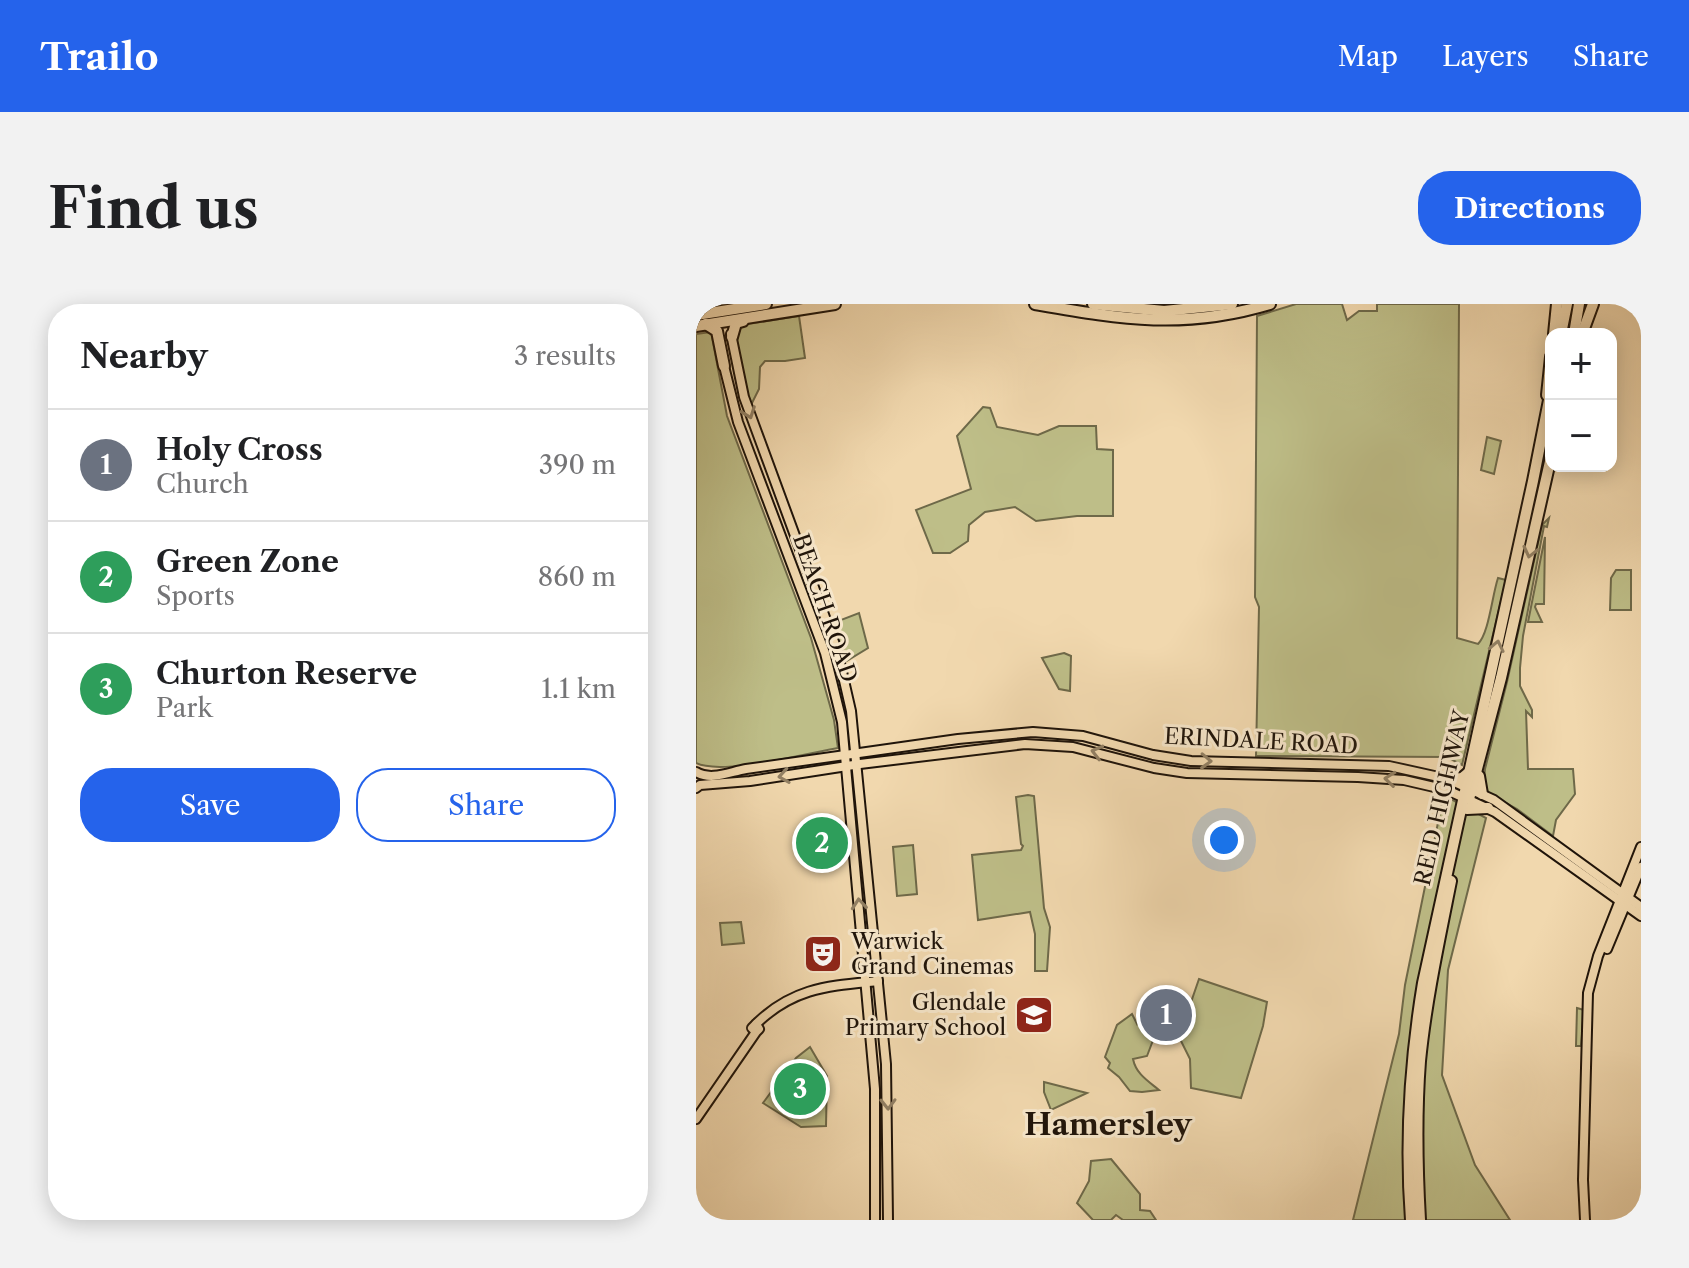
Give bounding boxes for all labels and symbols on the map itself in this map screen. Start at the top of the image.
one-way arrow [739,405,756,419]
street label: BEACH ROAD [787,530,863,686]
one-way arrow [1522,545,1539,558]
one-way arrow [1488,640,1505,654]
street label: REID HIGHWAY [1409,707,1475,888]
street label: ERINDALE ROAD [1163,722,1359,760]
one-way arrow [1091,745,1105,762]
one-way arrow [1200,753,1213,770]
one-way arrow [777,767,791,784]
one-way arrow [1383,770,1396,787]
pin: 2 [796,813,848,873]
your location [1204,820,1244,860]
one-way arrow [851,898,868,911]
place label: Warwick Grand Cinemas [850,928,1014,980]
theatre icon: Warwick Grand Cinemas [802,933,844,975]
pin: 1 [1140,985,1192,1045]
place label: Glendale Primary School [845,989,1006,1041]
school or university icon: Glendale Primary School [1013,994,1055,1036]
pin: 3 [774,1059,826,1119]
one-way arrow [880,1098,897,1111]
district label: Hamersley [1024,1106,1193,1143]

